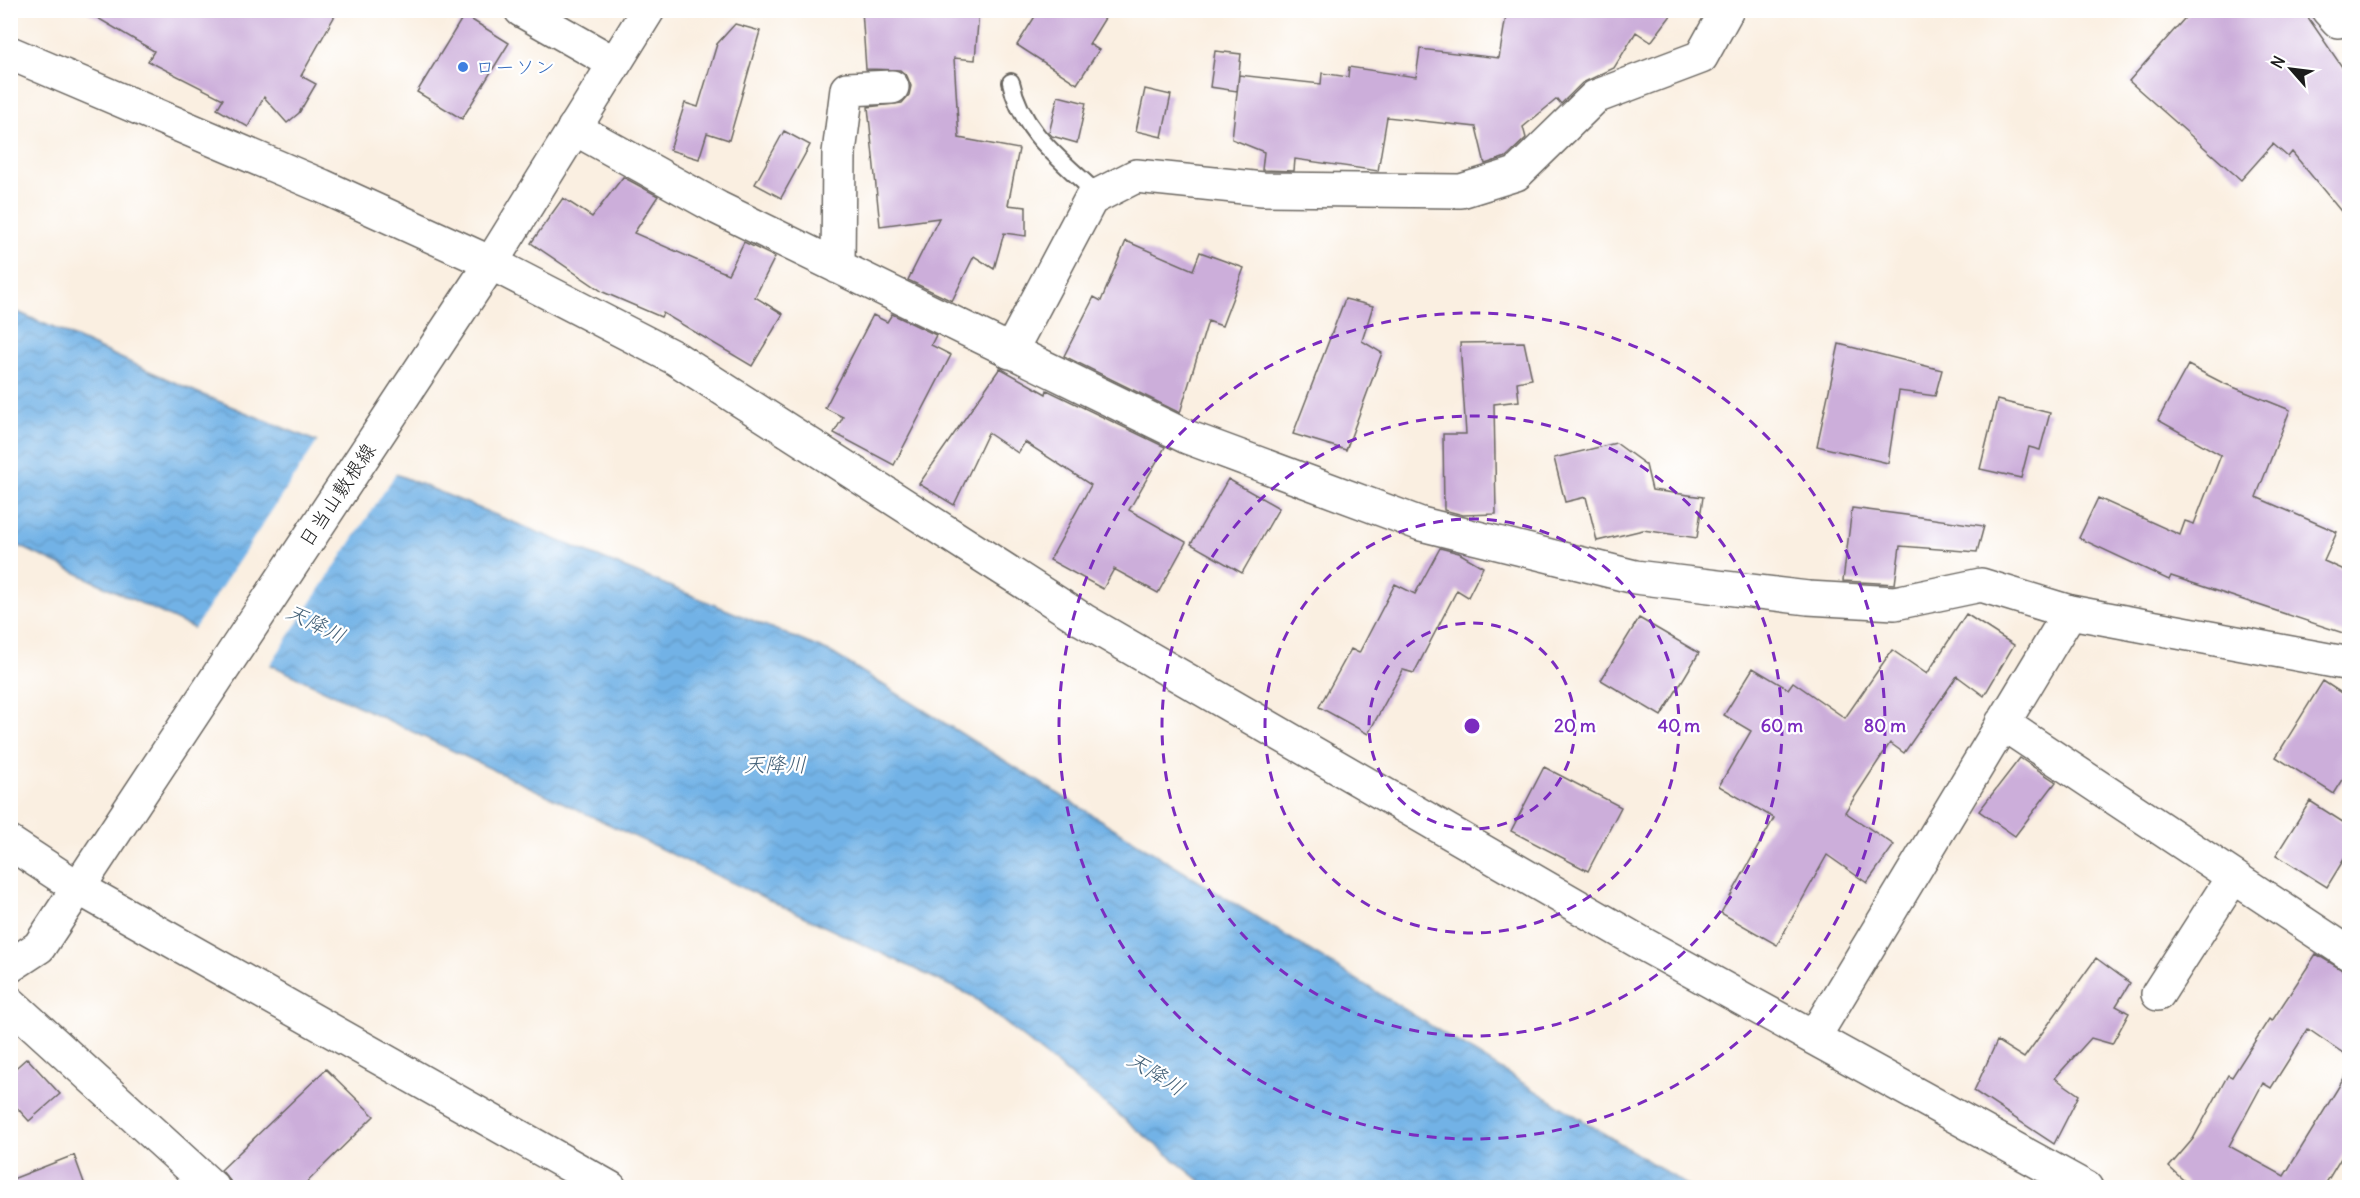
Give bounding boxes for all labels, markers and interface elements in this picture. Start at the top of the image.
north arrow [2261,39,2321,99]
text: N [2266,52,2289,72]
place label: ローソン [475,54,555,79]
marker: ローソン [456,60,470,74]
street label: 日当山敷根線 [293,438,381,551]
water label: 天降川 [282,598,350,649]
text: 20 m [1554,714,1596,737]
text: 40 m [1658,714,1700,737]
text: 60 m [1761,714,1803,737]
text: 80 m [1864,714,1906,737]
centre of rings [1462,716,1482,736]
water label: 天降川 [744,751,807,778]
water label: 天降川 [1122,1045,1190,1102]

